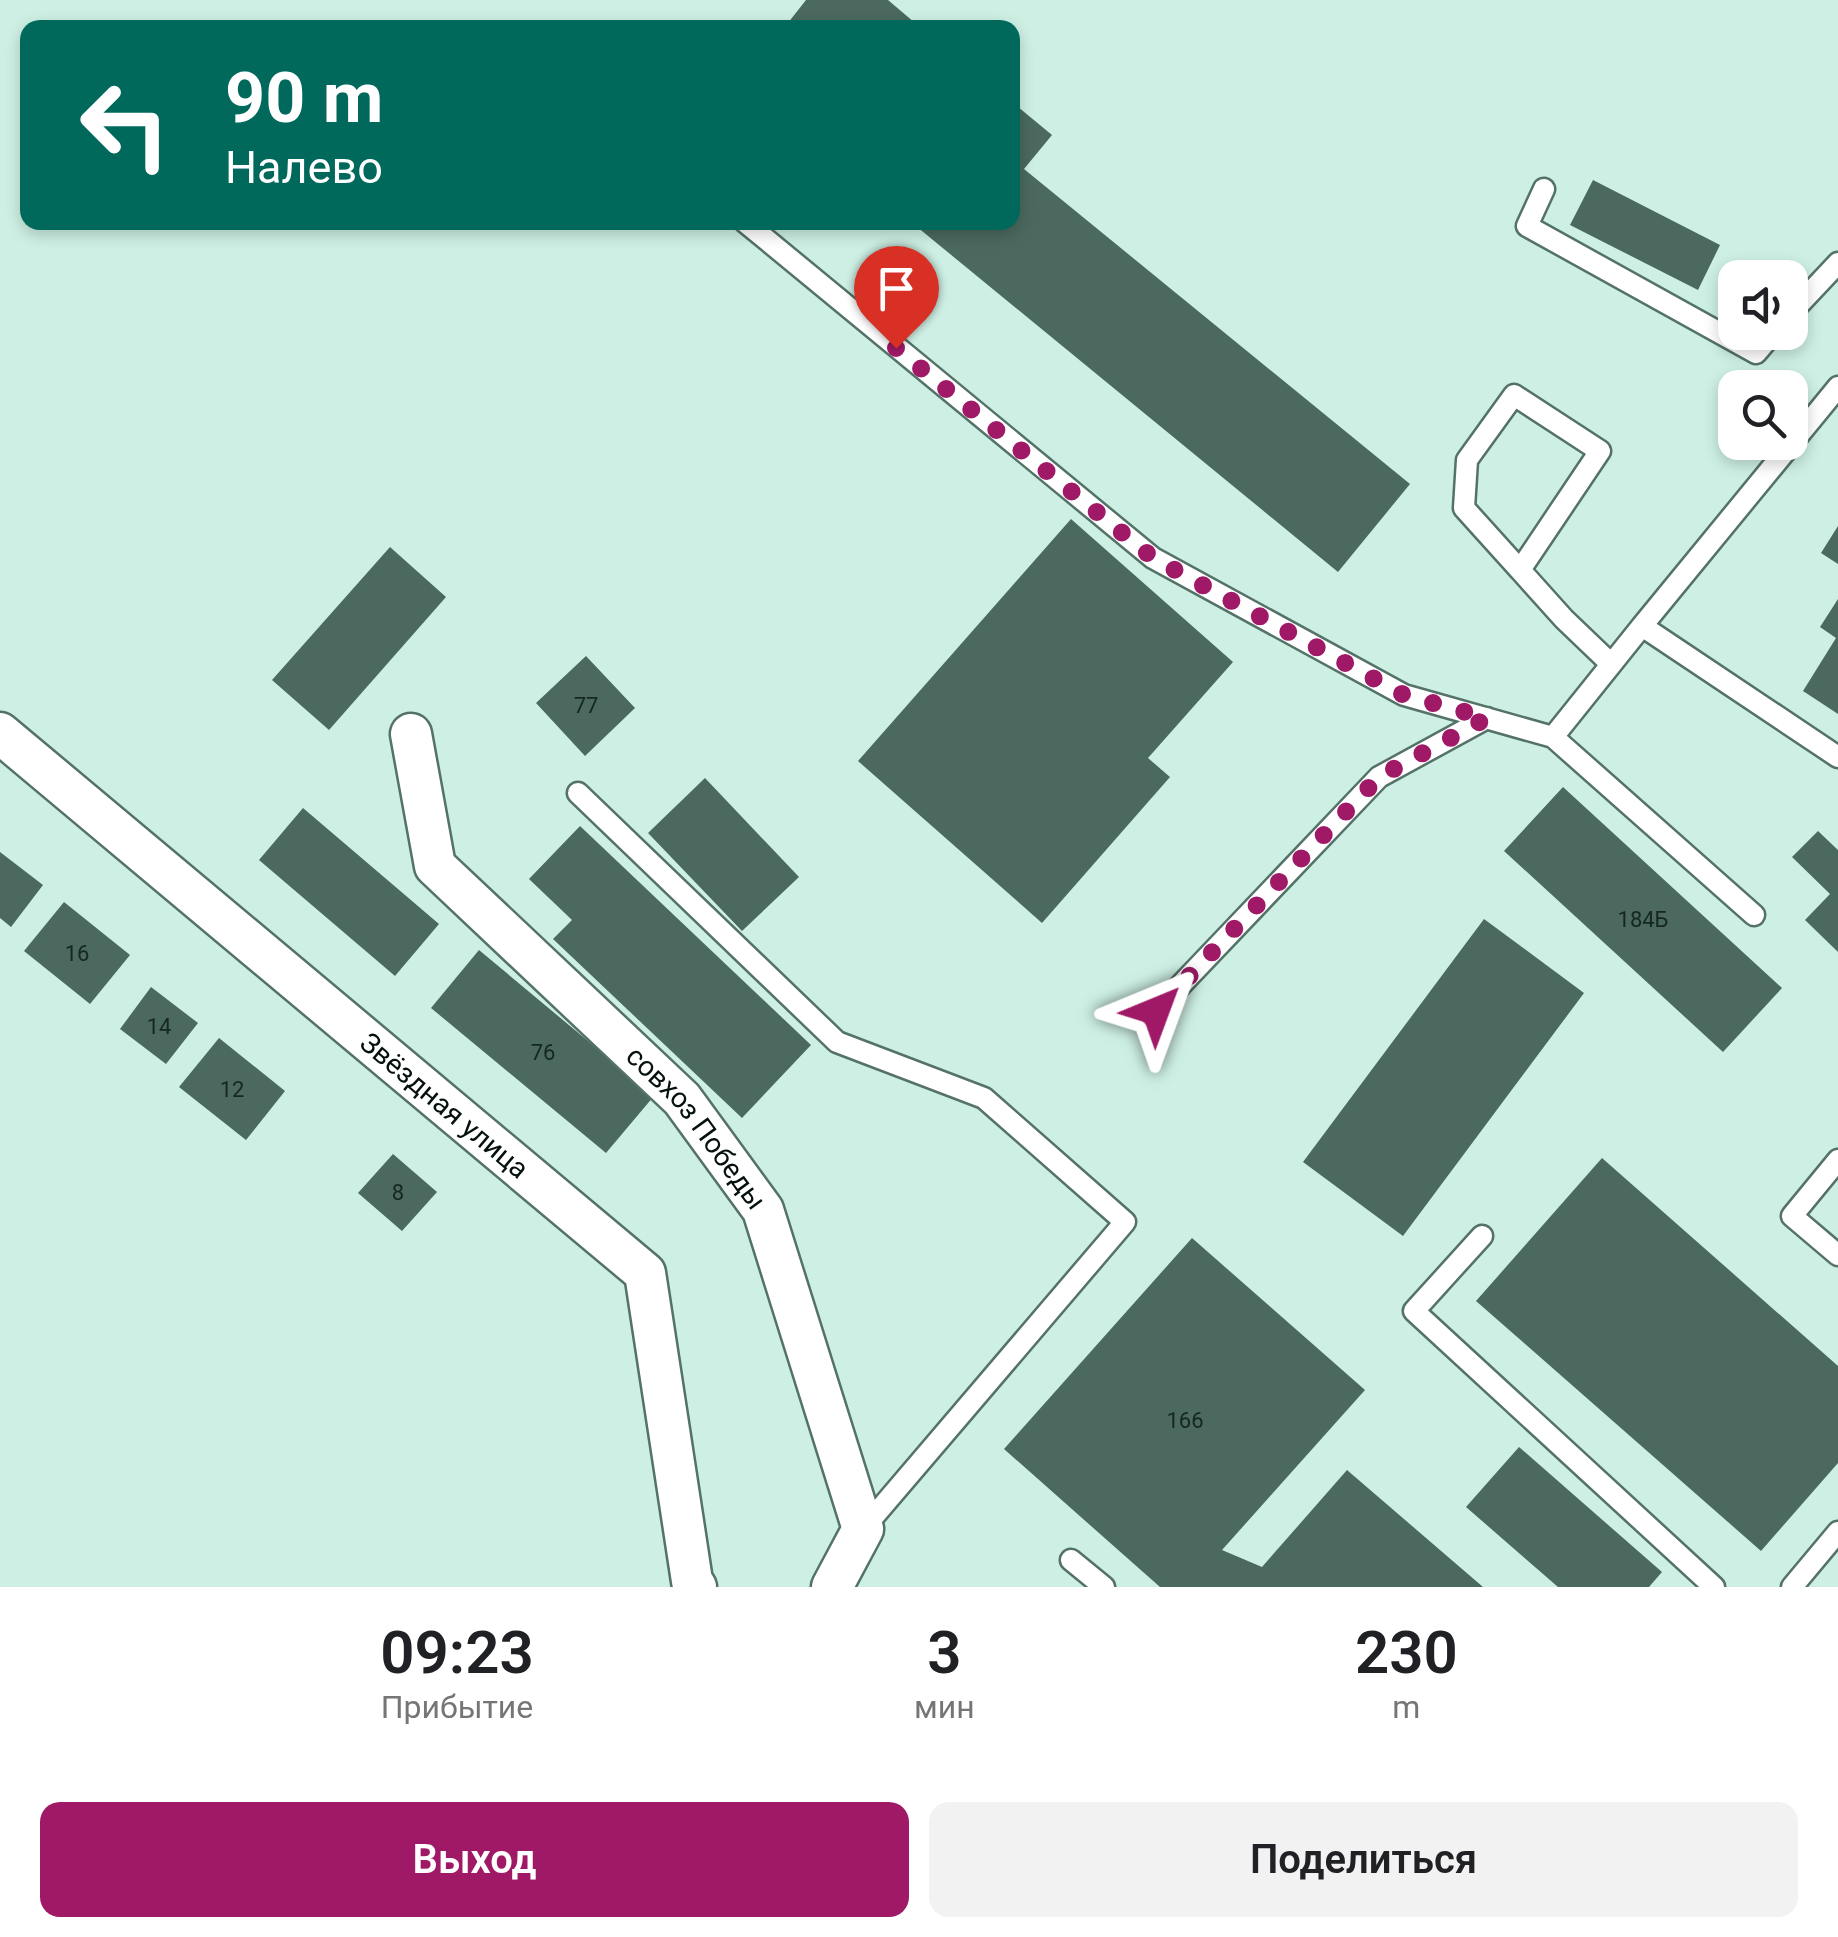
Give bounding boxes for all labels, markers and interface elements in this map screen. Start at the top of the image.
text: 90 m [225,57,383,139]
icon: left [60,60,190,190]
text: Налево [225,141,383,194]
pin [854,246,939,349]
map controls [1718,260,1808,460]
button: sound [1718,260,1808,350]
icon: arrive [869,261,924,316]
button: search [1718,370,1808,460]
house number: 77 [574,693,598,718]
house number: 184Б [1618,907,1668,932]
house number: 16 [65,941,89,966]
position arrow [1104,959,1208,1063]
house number: 14 [147,1014,171,1039]
street label: Звёздная улица [354,1026,536,1185]
street label: совхоз Победы [620,1039,773,1216]
house number: 76 [531,1040,555,1065]
house number: 12 [220,1077,244,1102]
house number: 8 [392,1180,404,1205]
house number: 166 [1166,1408,1204,1433]
text: 09:23 [380,1617,534,1688]
text: 3 [927,1617,961,1688]
text: 230 [1355,1617,1458,1688]
text: Прибытие [381,1688,533,1726]
text: мин [914,1688,975,1726]
text: m [1392,1688,1420,1726]
button: Выход [40,1802,909,1917]
button: Поделиться [929,1802,1798,1917]

